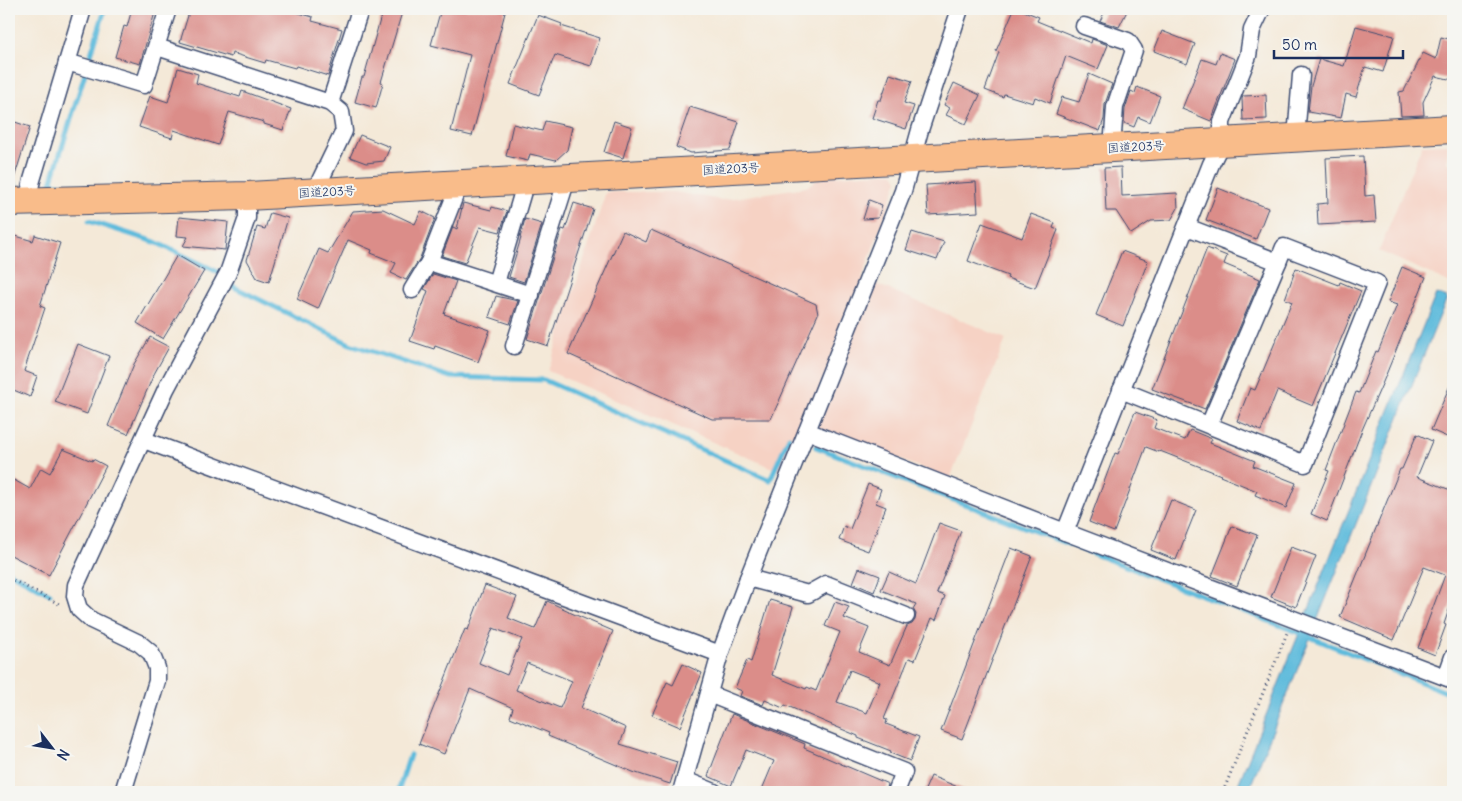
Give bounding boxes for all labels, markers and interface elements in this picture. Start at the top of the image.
scale bar [1274,28,1403,60]
text: 50 m [1282,35,1317,54]
street label: 国道203号 [1107,138,1165,155]
street label: 国道203号 [702,160,760,177]
street label: 国道203号 [298,183,356,200]
north arrow [28,724,78,774]
text: N [53,746,73,763]

